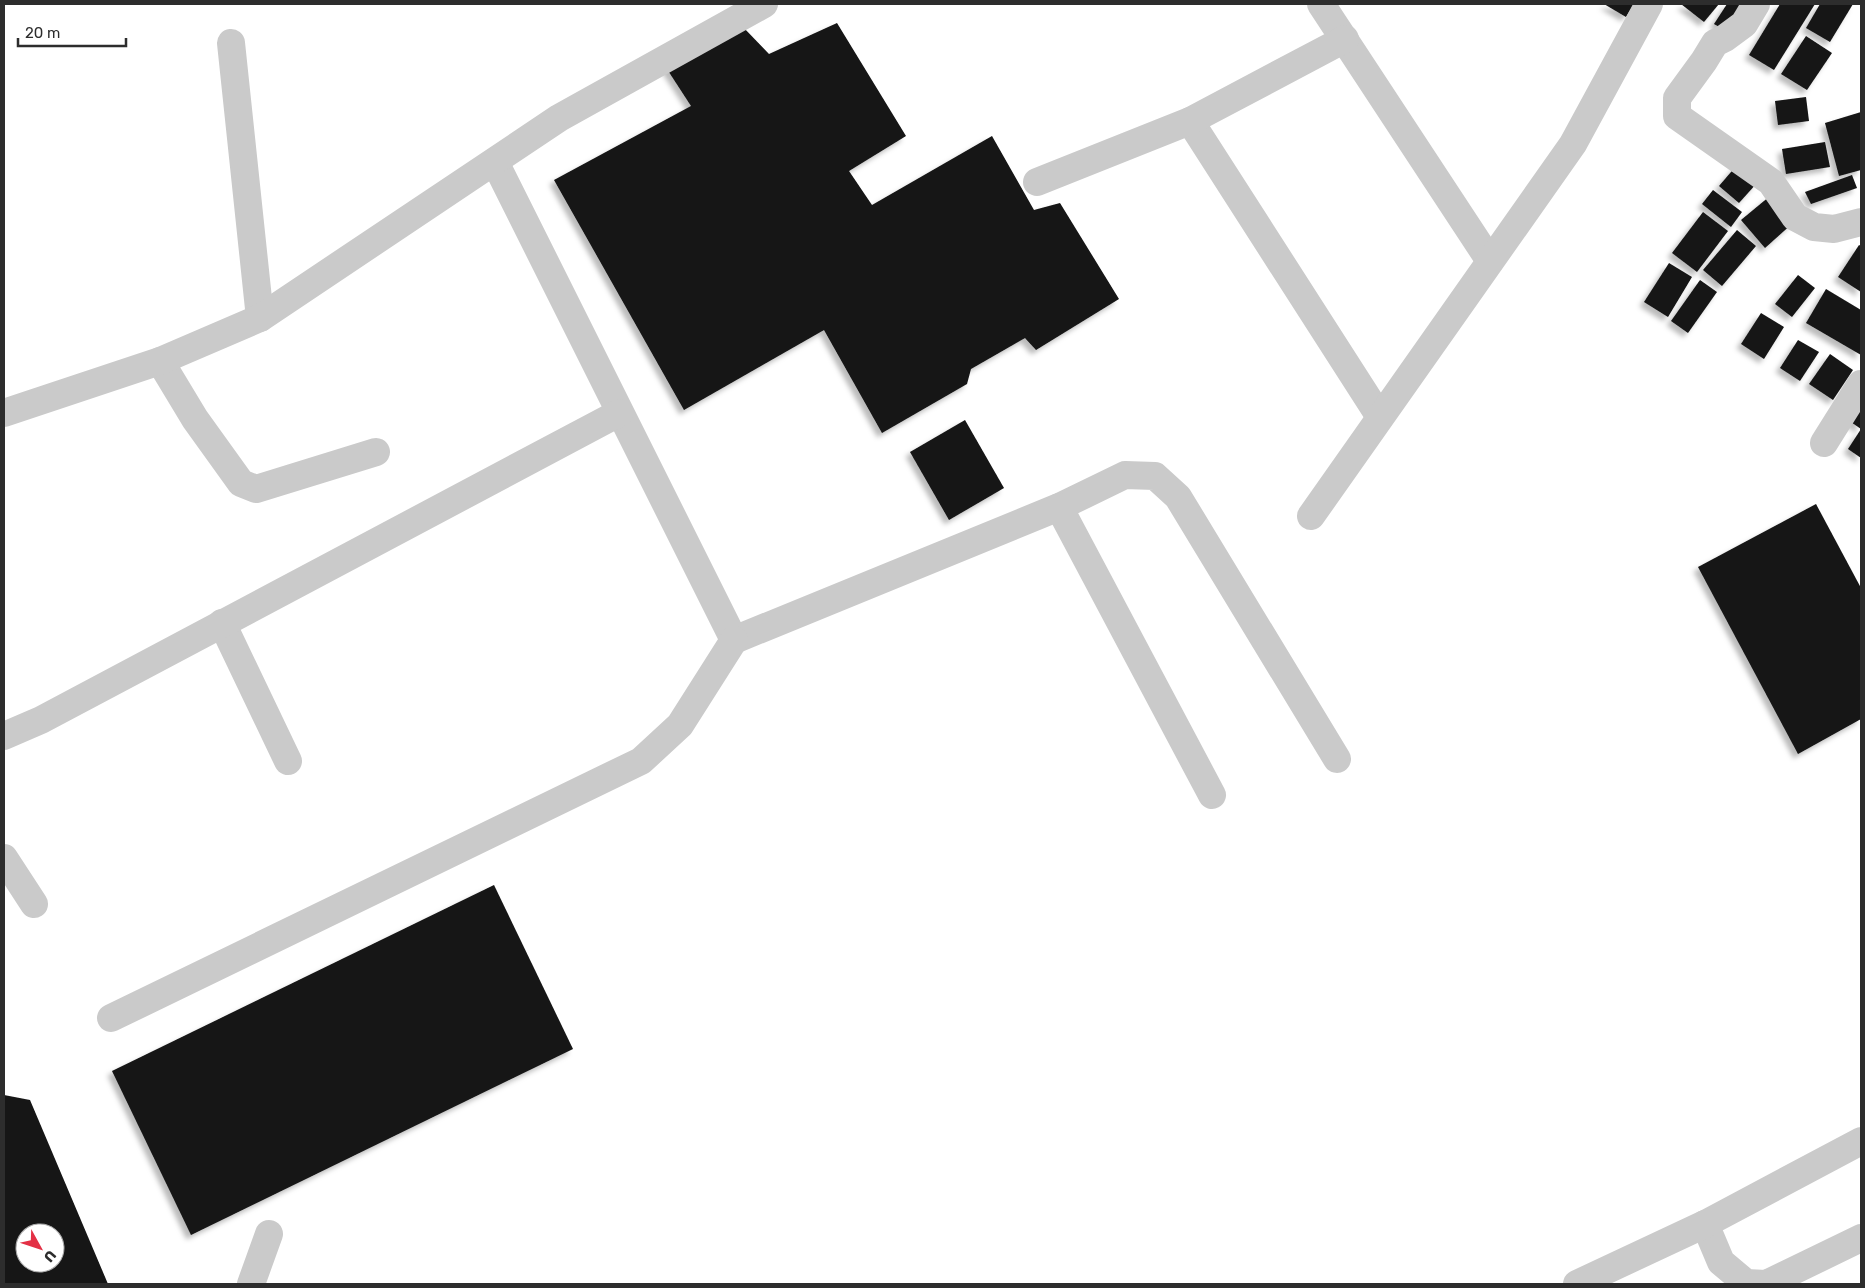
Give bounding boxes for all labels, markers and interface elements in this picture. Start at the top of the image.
scale bar [18,15,125,47]
text: 20 m [25,24,60,42]
north arrow [15,1223,65,1273]
text: U [40,1247,59,1265]

